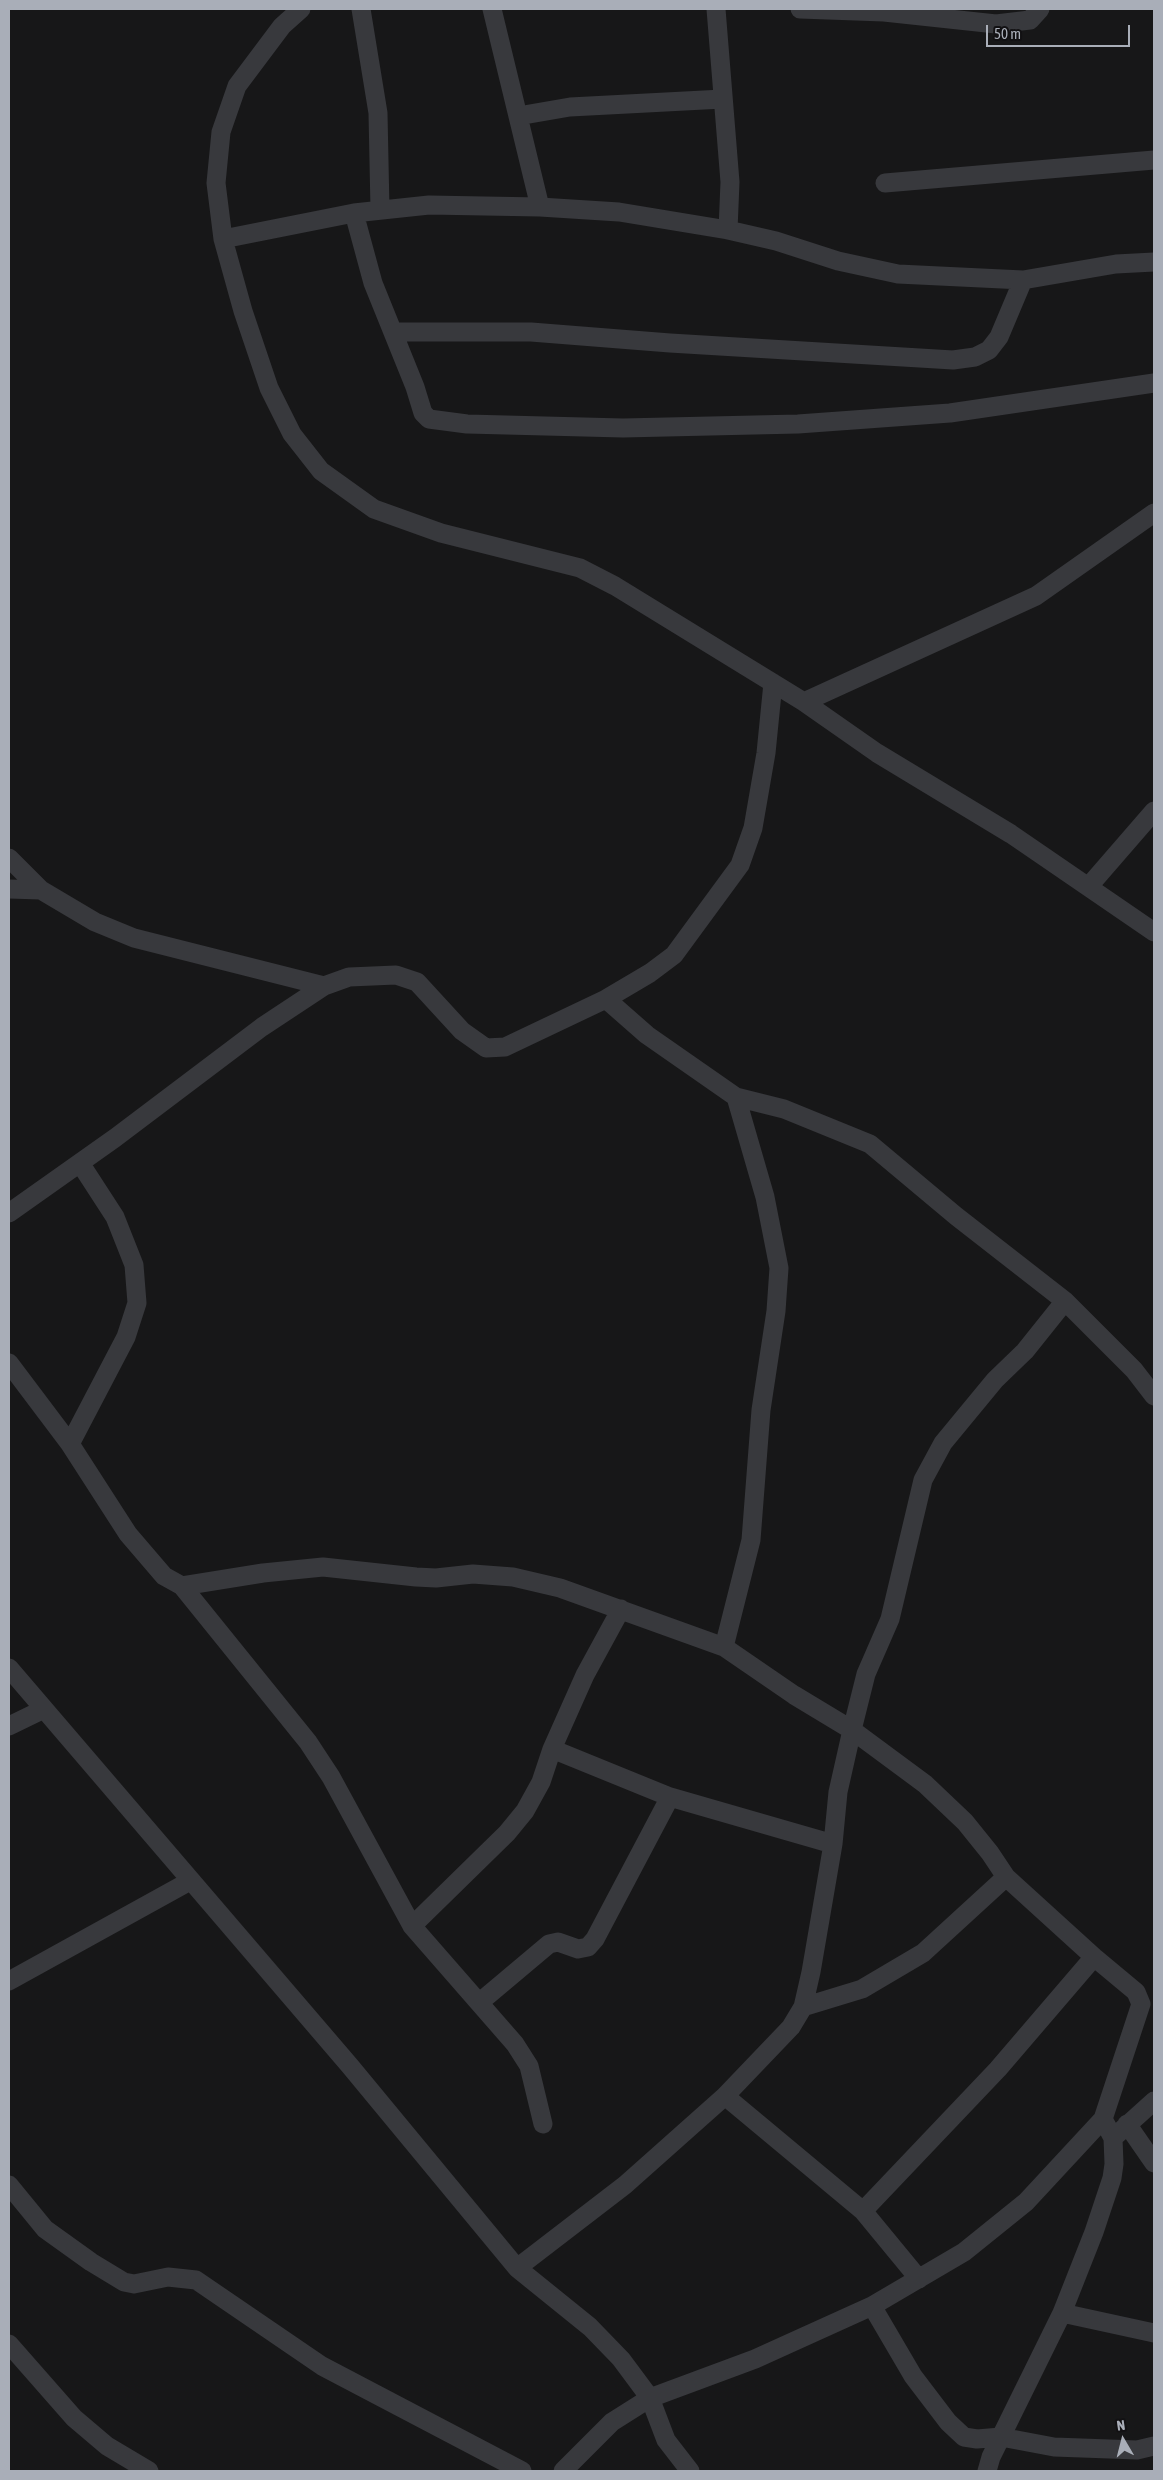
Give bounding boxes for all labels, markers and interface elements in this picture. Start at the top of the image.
scale bar [988,15,1132,47]
text: 50 m [994,25,1021,42]
north arrow [1098,2415,1148,2465]
text: N [1116,2417,1126,2434]

